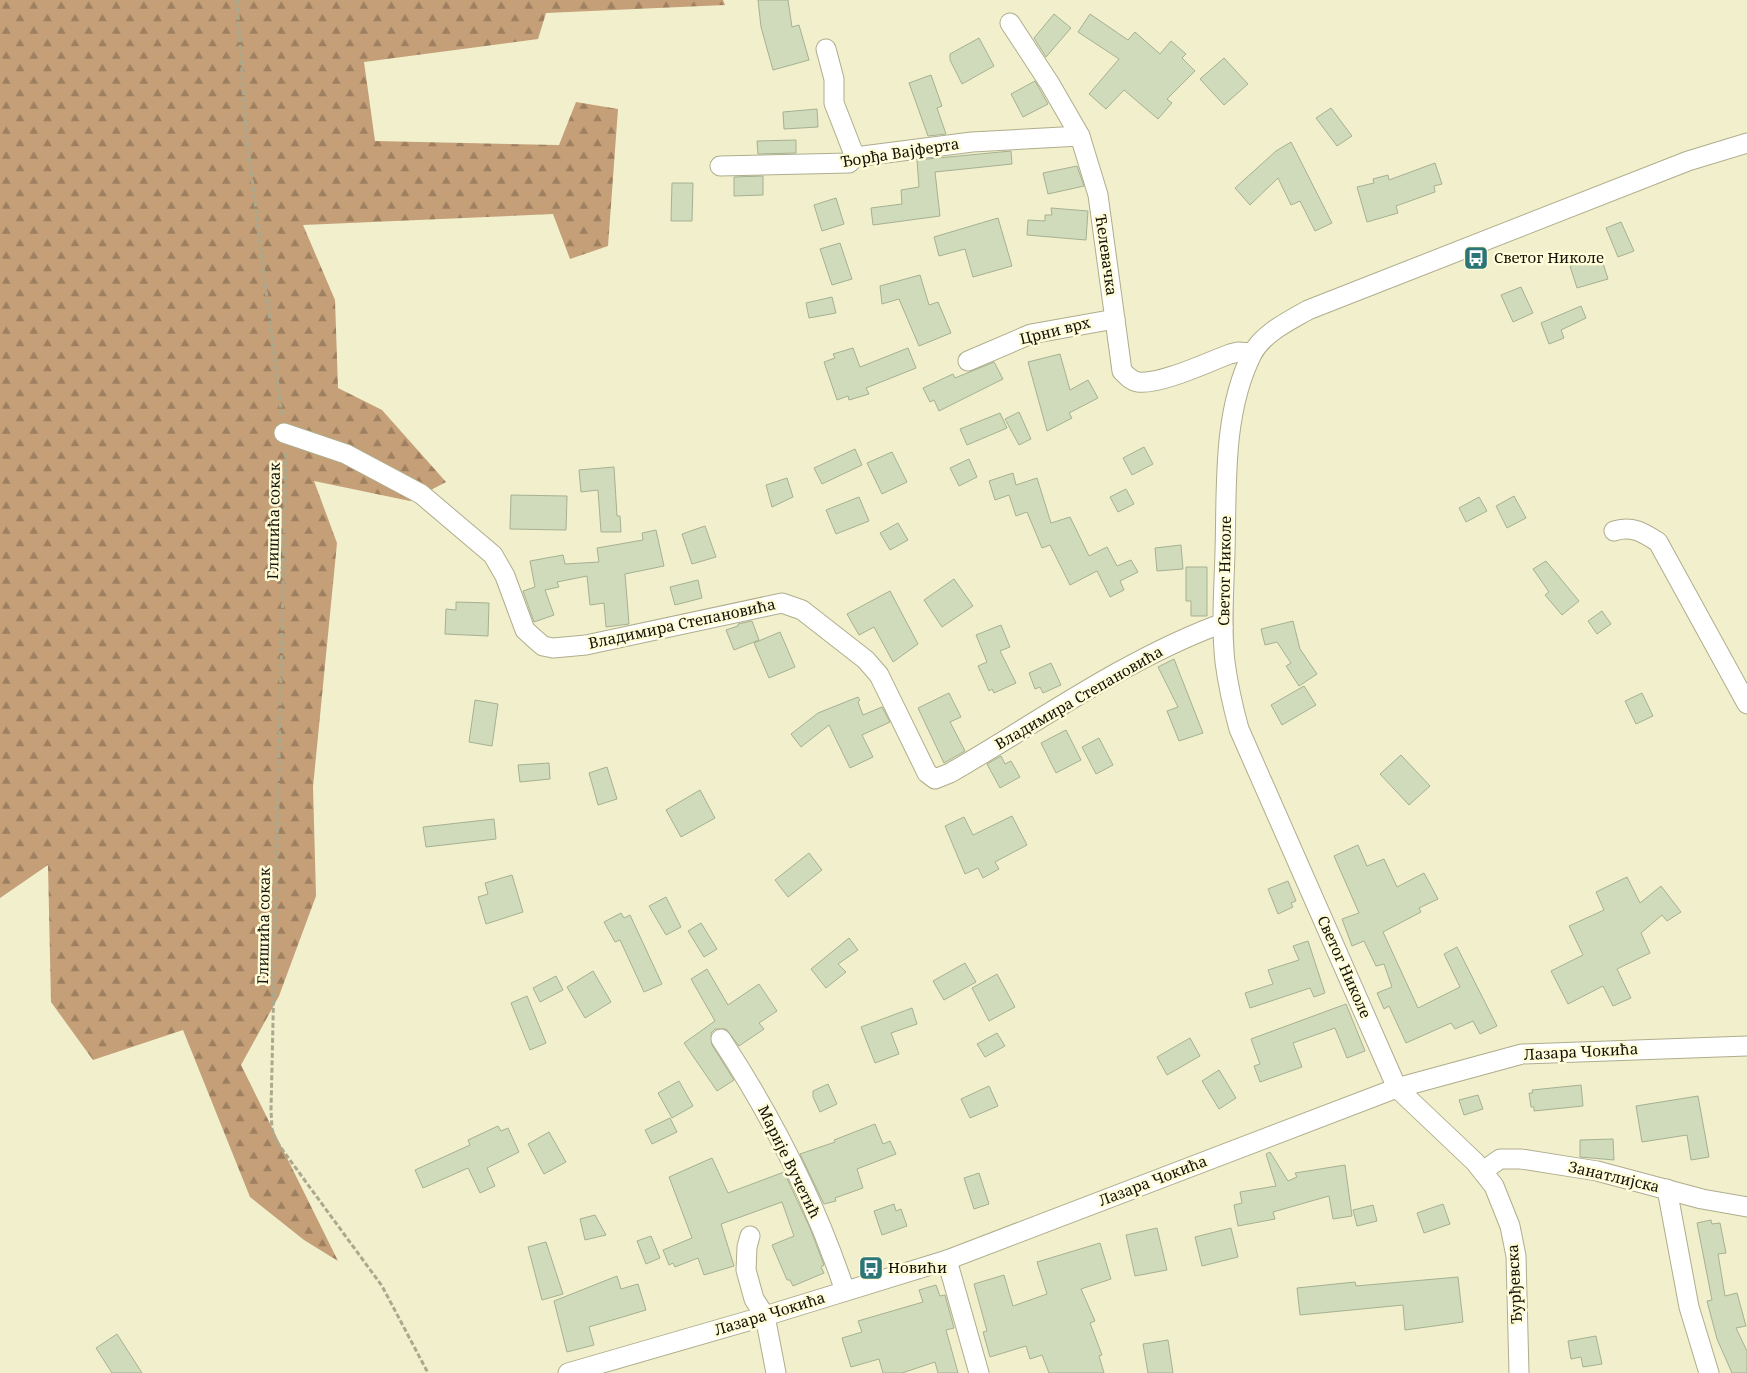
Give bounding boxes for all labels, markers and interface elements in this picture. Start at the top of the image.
street label: Ђорђа Вајферта [839,133,961,171]
street label: Ћелевачка [1091,213,1123,297]
bus stop icon: Светог Николе [1463,245,1489,271]
place label: Светог Николе [1494,247,1604,267]
street label: Црни врх [1017,312,1092,348]
street label: Глишића сокак [262,462,284,580]
street label: Светог Николе [1213,516,1235,626]
street label: Владимира Степановића [586,593,777,653]
street label: Владимира Степановића [991,641,1166,753]
street label: Глишића сокак [252,867,274,985]
street label: Светог Николе [1313,912,1376,1021]
street label: Лазара Чокића [1523,1038,1639,1064]
street label: Марије Вучетић [754,1102,826,1221]
street label: Лазара Чокића [1096,1150,1210,1210]
street label: Занатлијска [1567,1156,1662,1196]
street label: Ђурђевска [1502,1244,1526,1324]
bus stop icon: Новићи [858,1255,884,1281]
place label: Новићи [888,1257,947,1277]
street label: Лазара Чокића [712,1287,827,1339]

